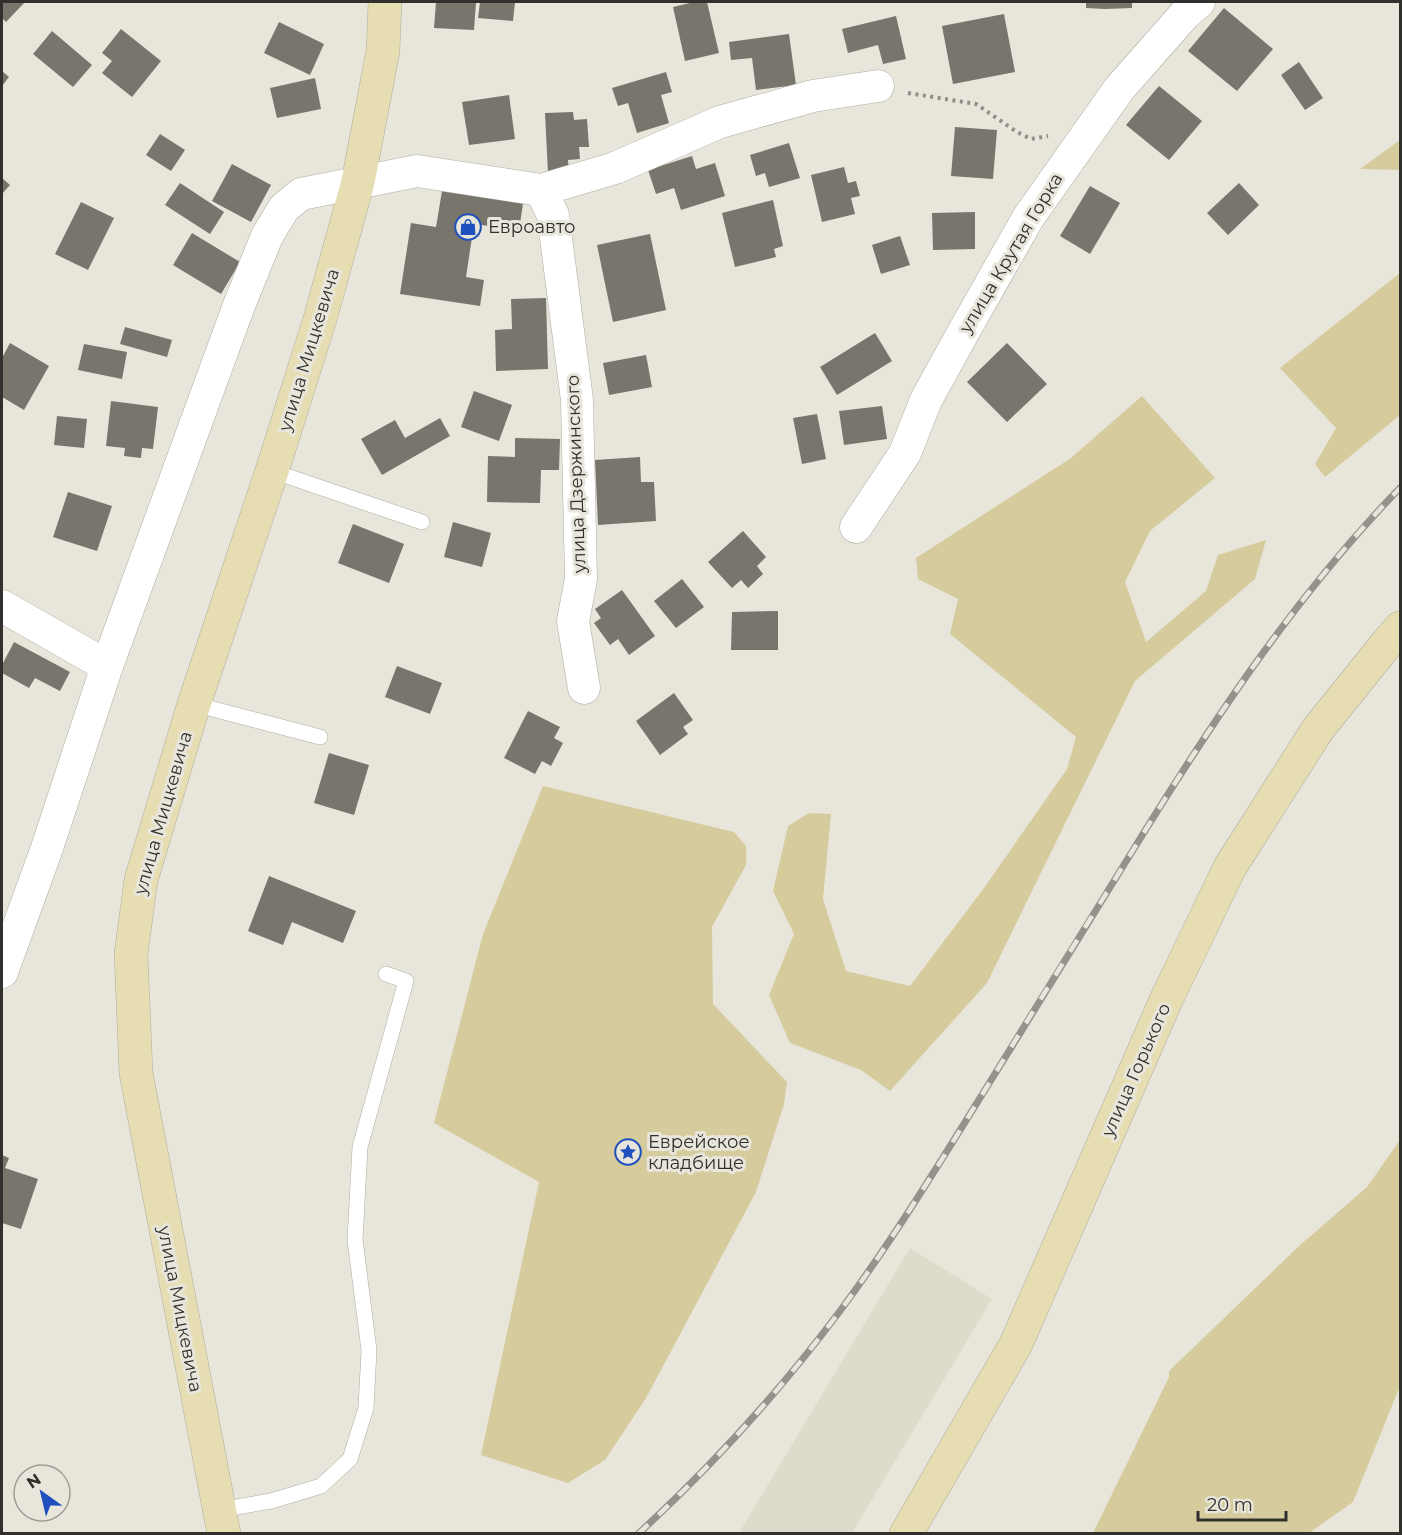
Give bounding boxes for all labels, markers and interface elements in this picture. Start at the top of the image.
street label: улица Крутая Горка [954,169,1068,338]
shop icon: Евроавто [453,212,483,242]
place label: Евроавто [488,216,576,238]
street label: улица Мицкевича [274,266,344,435]
street label: улица Дзержинского [562,374,590,575]
street label: улица Мицкевича [129,729,197,898]
street label: улица Горького [1096,1000,1175,1141]
place label: Еврейское кладбище [648,1131,750,1174]
place icon: Еврейское кладбище [613,1137,643,1167]
street label: улица Мицкевича [153,1223,207,1394]
north arrow [12,1463,72,1523]
text: N [23,1469,45,1492]
scale bar [1198,1484,1286,1522]
text: 20 m [1207,1494,1253,1516]

